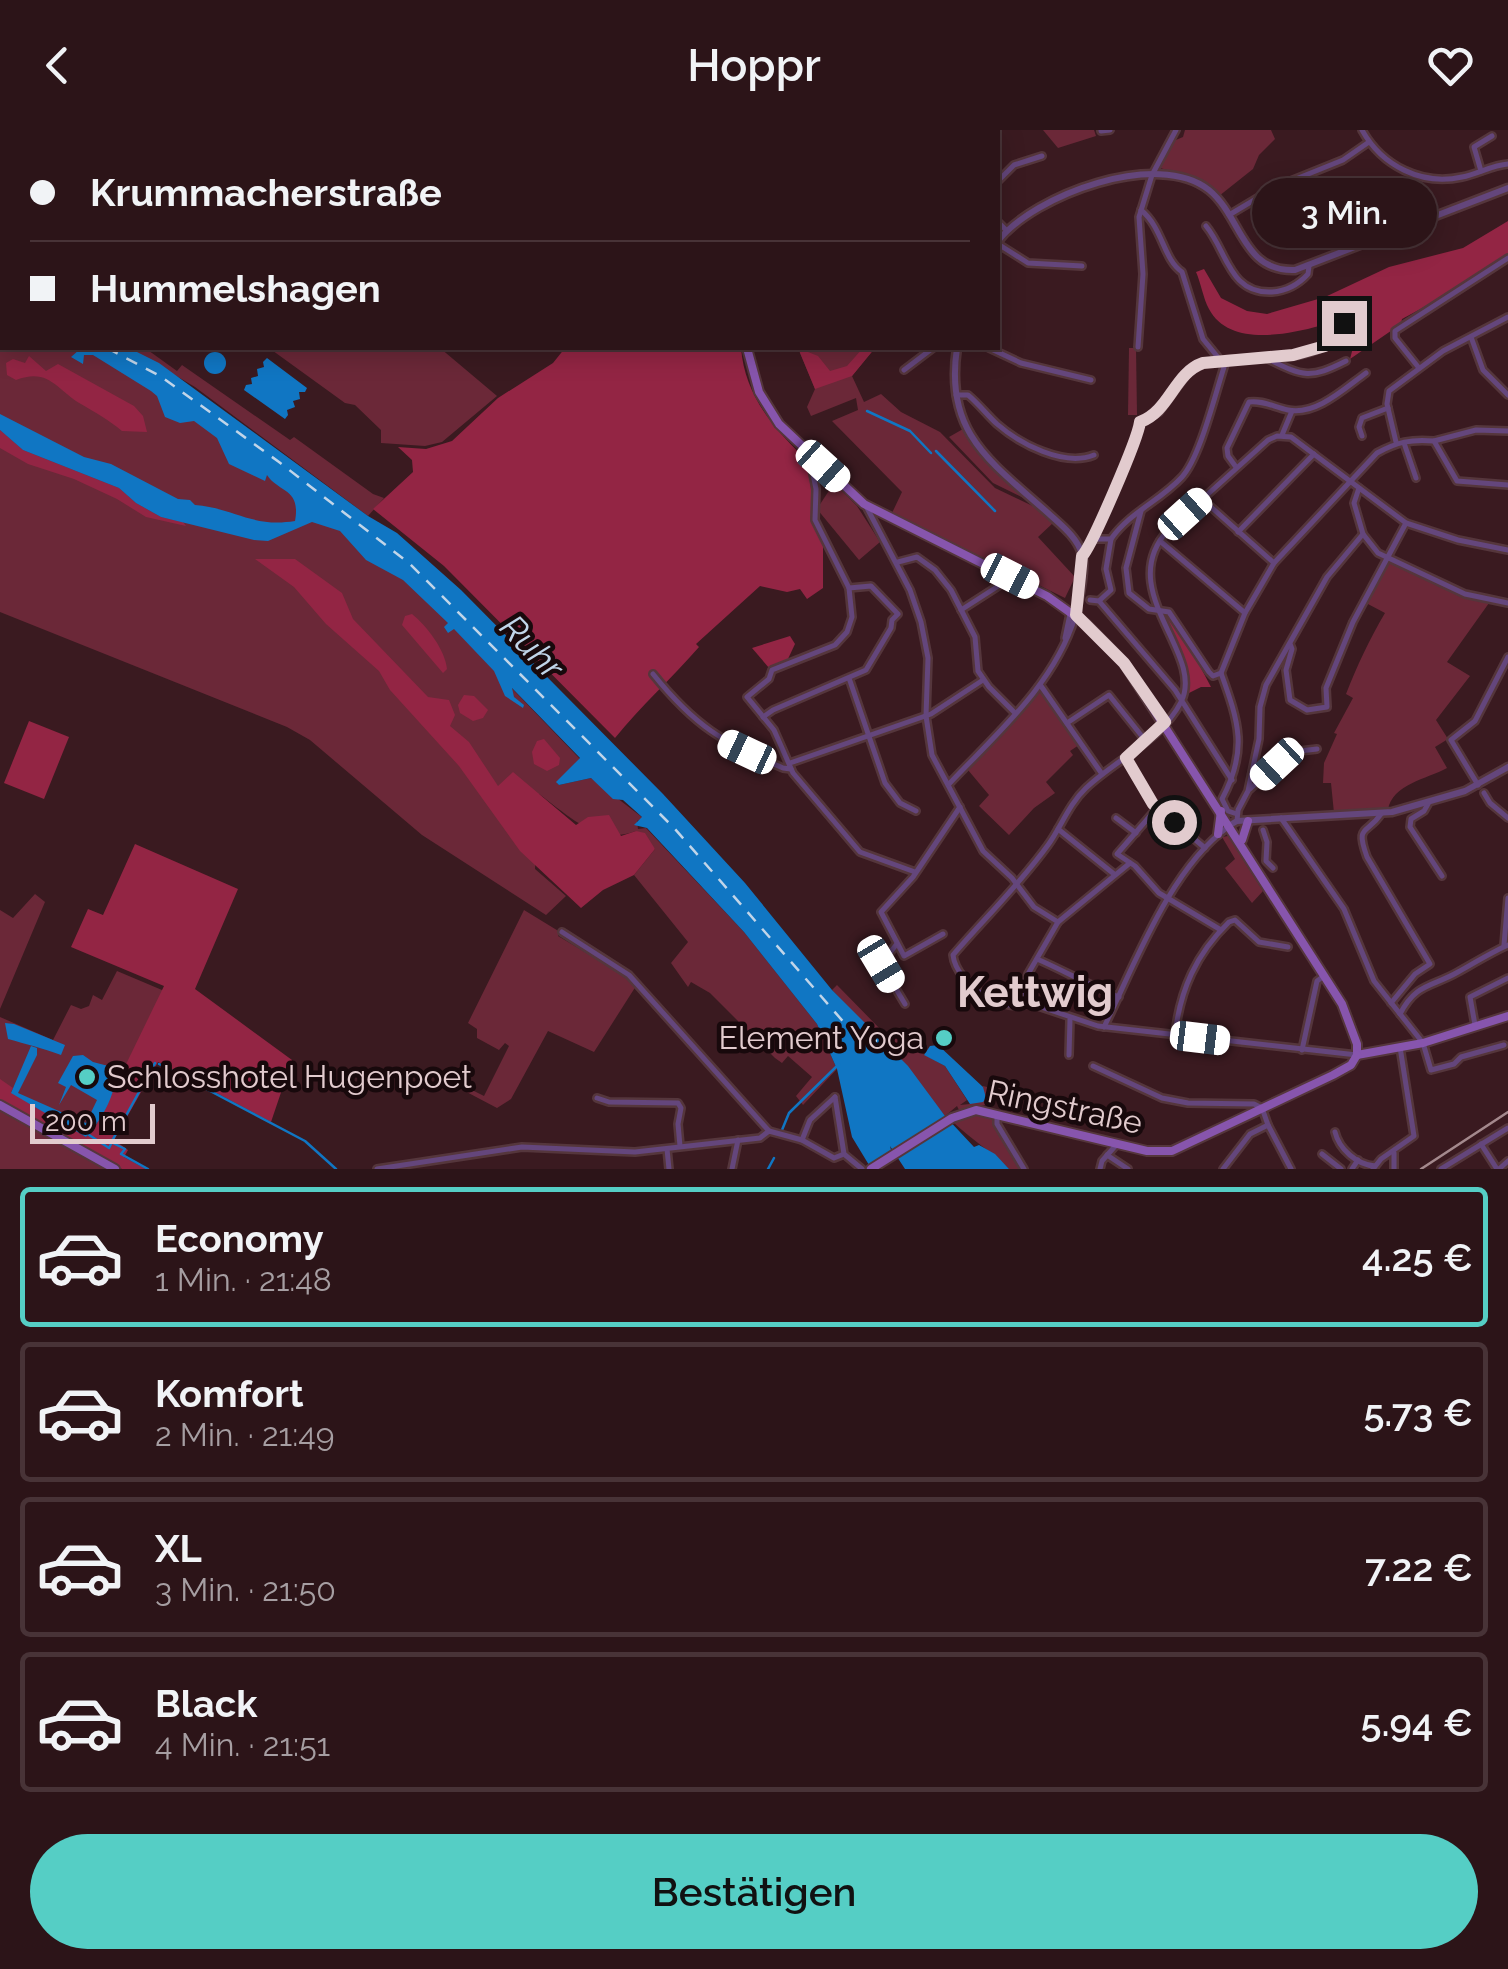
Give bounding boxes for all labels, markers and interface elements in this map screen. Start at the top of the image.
icon: back [30,38,85,93]
icon: heart [1423,38,1478,93]
text: Hoppr [687,39,821,92]
text: Krummacherstraße [90,170,442,215]
callout: 3 Min. [1252,178,1436,248]
text: 3 Min. [1301,194,1388,231]
text: Hummelshagen [90,266,381,311]
route end [1322,301,1367,346]
car [791,435,855,497]
car [1153,483,1217,545]
car [976,549,1044,603]
water label: Ruhr [492,606,573,688]
car [713,726,781,778]
car [1245,733,1309,795]
route start [1152,800,1197,845]
car [853,931,909,997]
district label: Kettwig [957,968,1113,1017]
place label: Element Yoga [718,1019,924,1056]
car [1168,1019,1232,1057]
marker: Element Yoga [933,1027,955,1049]
place label: Schlosshotel Hugenpoet [107,1058,472,1095]
marker: Schlosshotel Hugenpoet [76,1066,98,1088]
street label: Ringstraße [984,1072,1146,1141]
scale bar [30,1099,155,1144]
text: 200 m [45,1105,127,1138]
icon: car [35,1212,125,1302]
text: Economy [155,1216,324,1261]
text: 4.25 € [1362,1235,1473,1280]
text: 1 Min. · 21:48 [155,1261,332,1298]
icon: car [35,1367,125,1457]
text: Komfort [155,1371,304,1416]
text: 5.73 € [1363,1390,1473,1435]
text: 2 Min. · 21:49 [155,1416,335,1453]
icon: car [35,1522,125,1612]
text: XL [155,1526,202,1571]
text: 7.22 € [1365,1545,1473,1590]
text: 3 Min. · 21:50 [155,1571,336,1608]
icon: car [35,1677,125,1767]
text: Black [155,1681,257,1726]
text: 5.94 € [1360,1700,1473,1745]
text: 4 Min. · 21:51 [155,1726,330,1763]
button: Bestätigen [30,1834,1478,1949]

